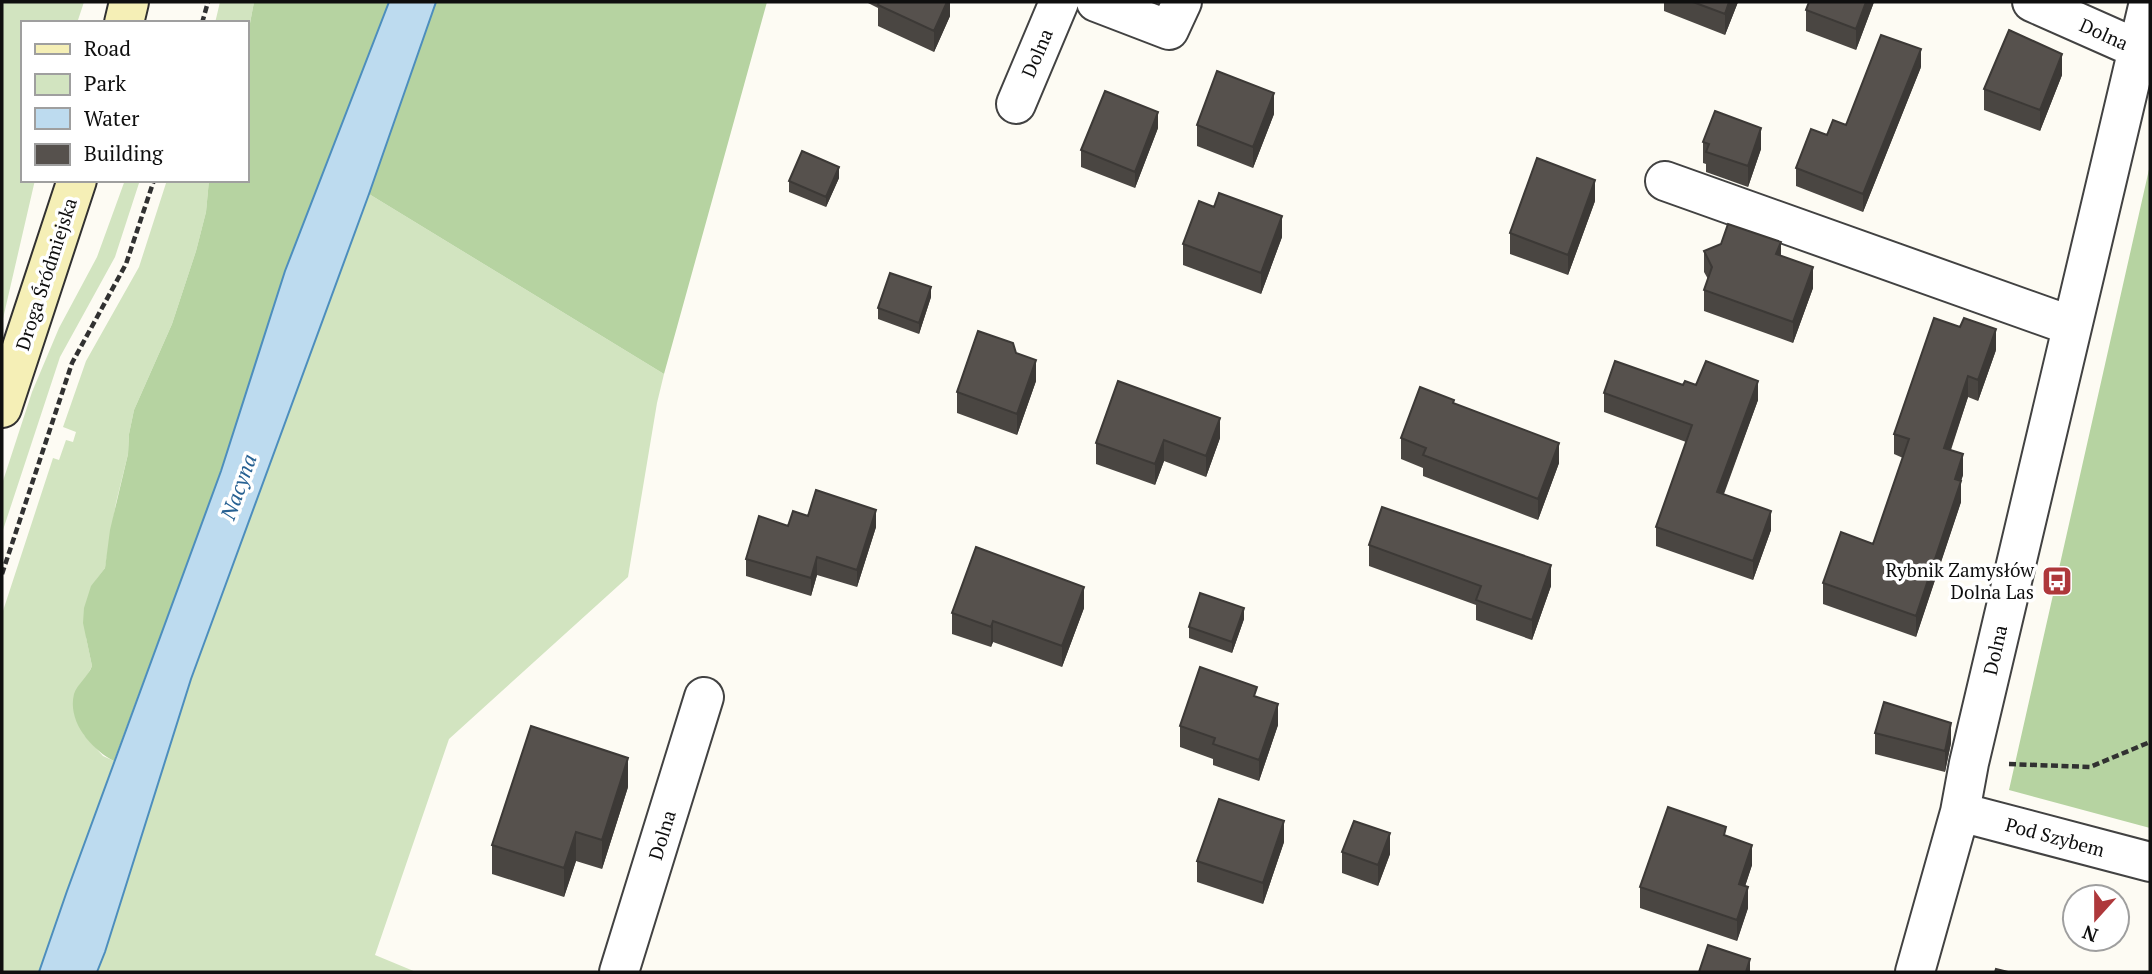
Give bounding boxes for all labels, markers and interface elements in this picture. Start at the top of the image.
street label: Dolna [2076,12,2133,55]
legend [21,21,248,182]
street label: Dolna [1015,24,1058,81]
text: Road [84,34,131,62]
text: Park [84,69,126,97]
text: Water [84,104,139,132]
text: Building [84,139,164,167]
street label: Droga Śródmiejska [9,194,82,353]
water label: Nacyna [213,450,263,524]
place label: Rybnik Zamysłów Dolna Las [1886,557,2035,604]
bus stop icon: Rybnik Zamysłów Dolna Las [2040,564,2074,598]
street label: Dolna [1977,622,2012,677]
street label: Dolna [642,807,681,863]
street label: Pod Szybem [2003,811,2108,862]
north arrow [2061,883,2131,953]
text: N [2078,920,2101,949]

